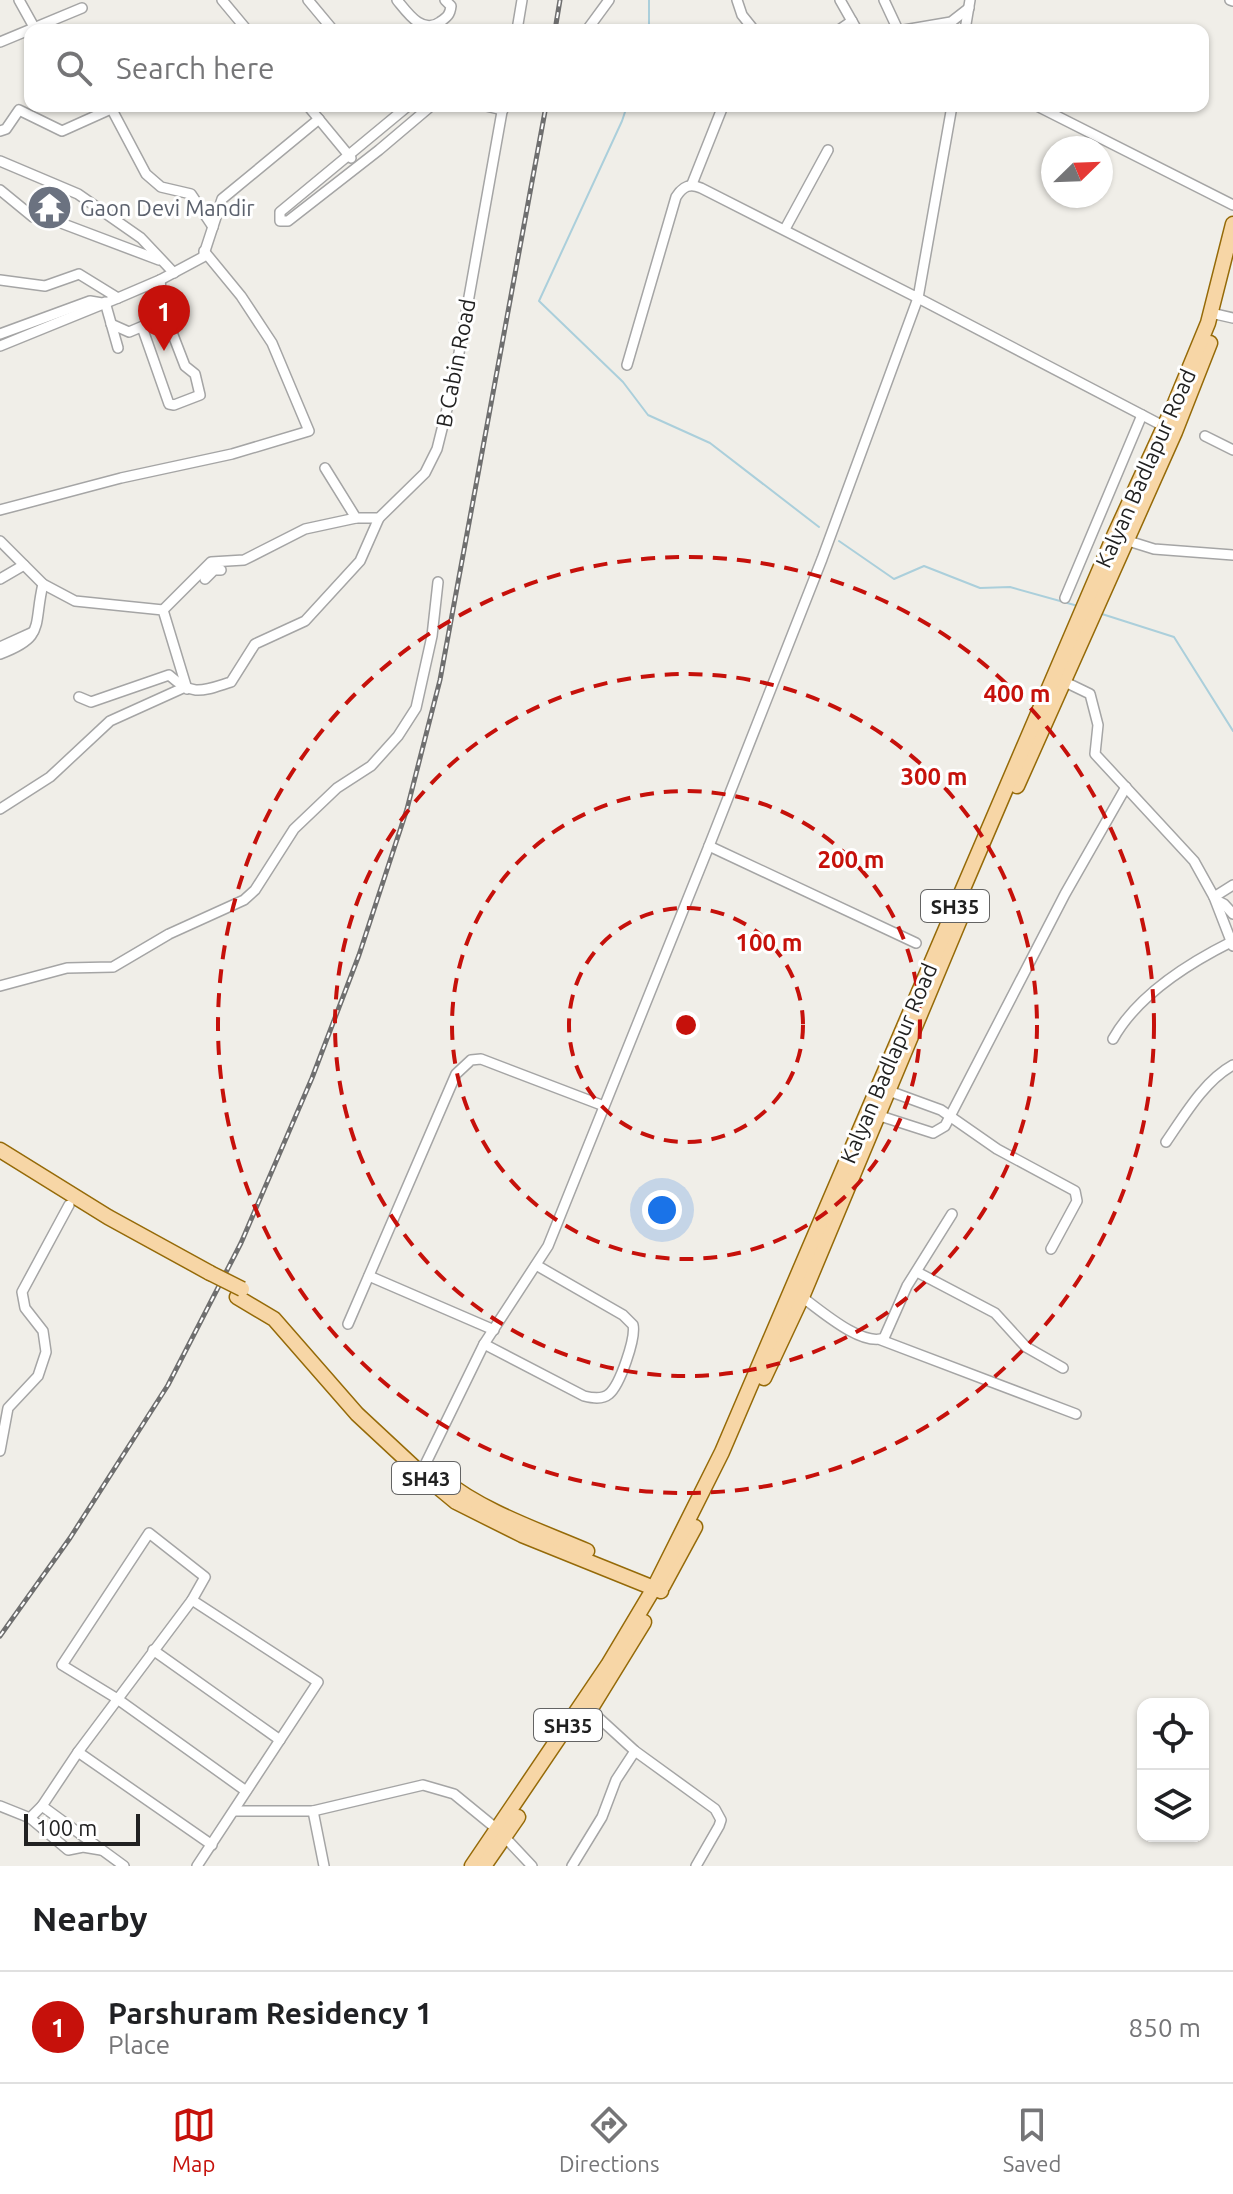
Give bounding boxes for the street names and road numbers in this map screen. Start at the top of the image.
street label: B Cabin Road [430,297,480,429]
street label: Kalyan Badlapur Road [1090,365,1200,571]
road number: SH35 [921,890,989,922]
street label: Kalyan Badlapur Road [835,959,941,1167]
road number: SH43 [392,1462,460,1494]
road number: SH35 [534,1709,602,1741]

